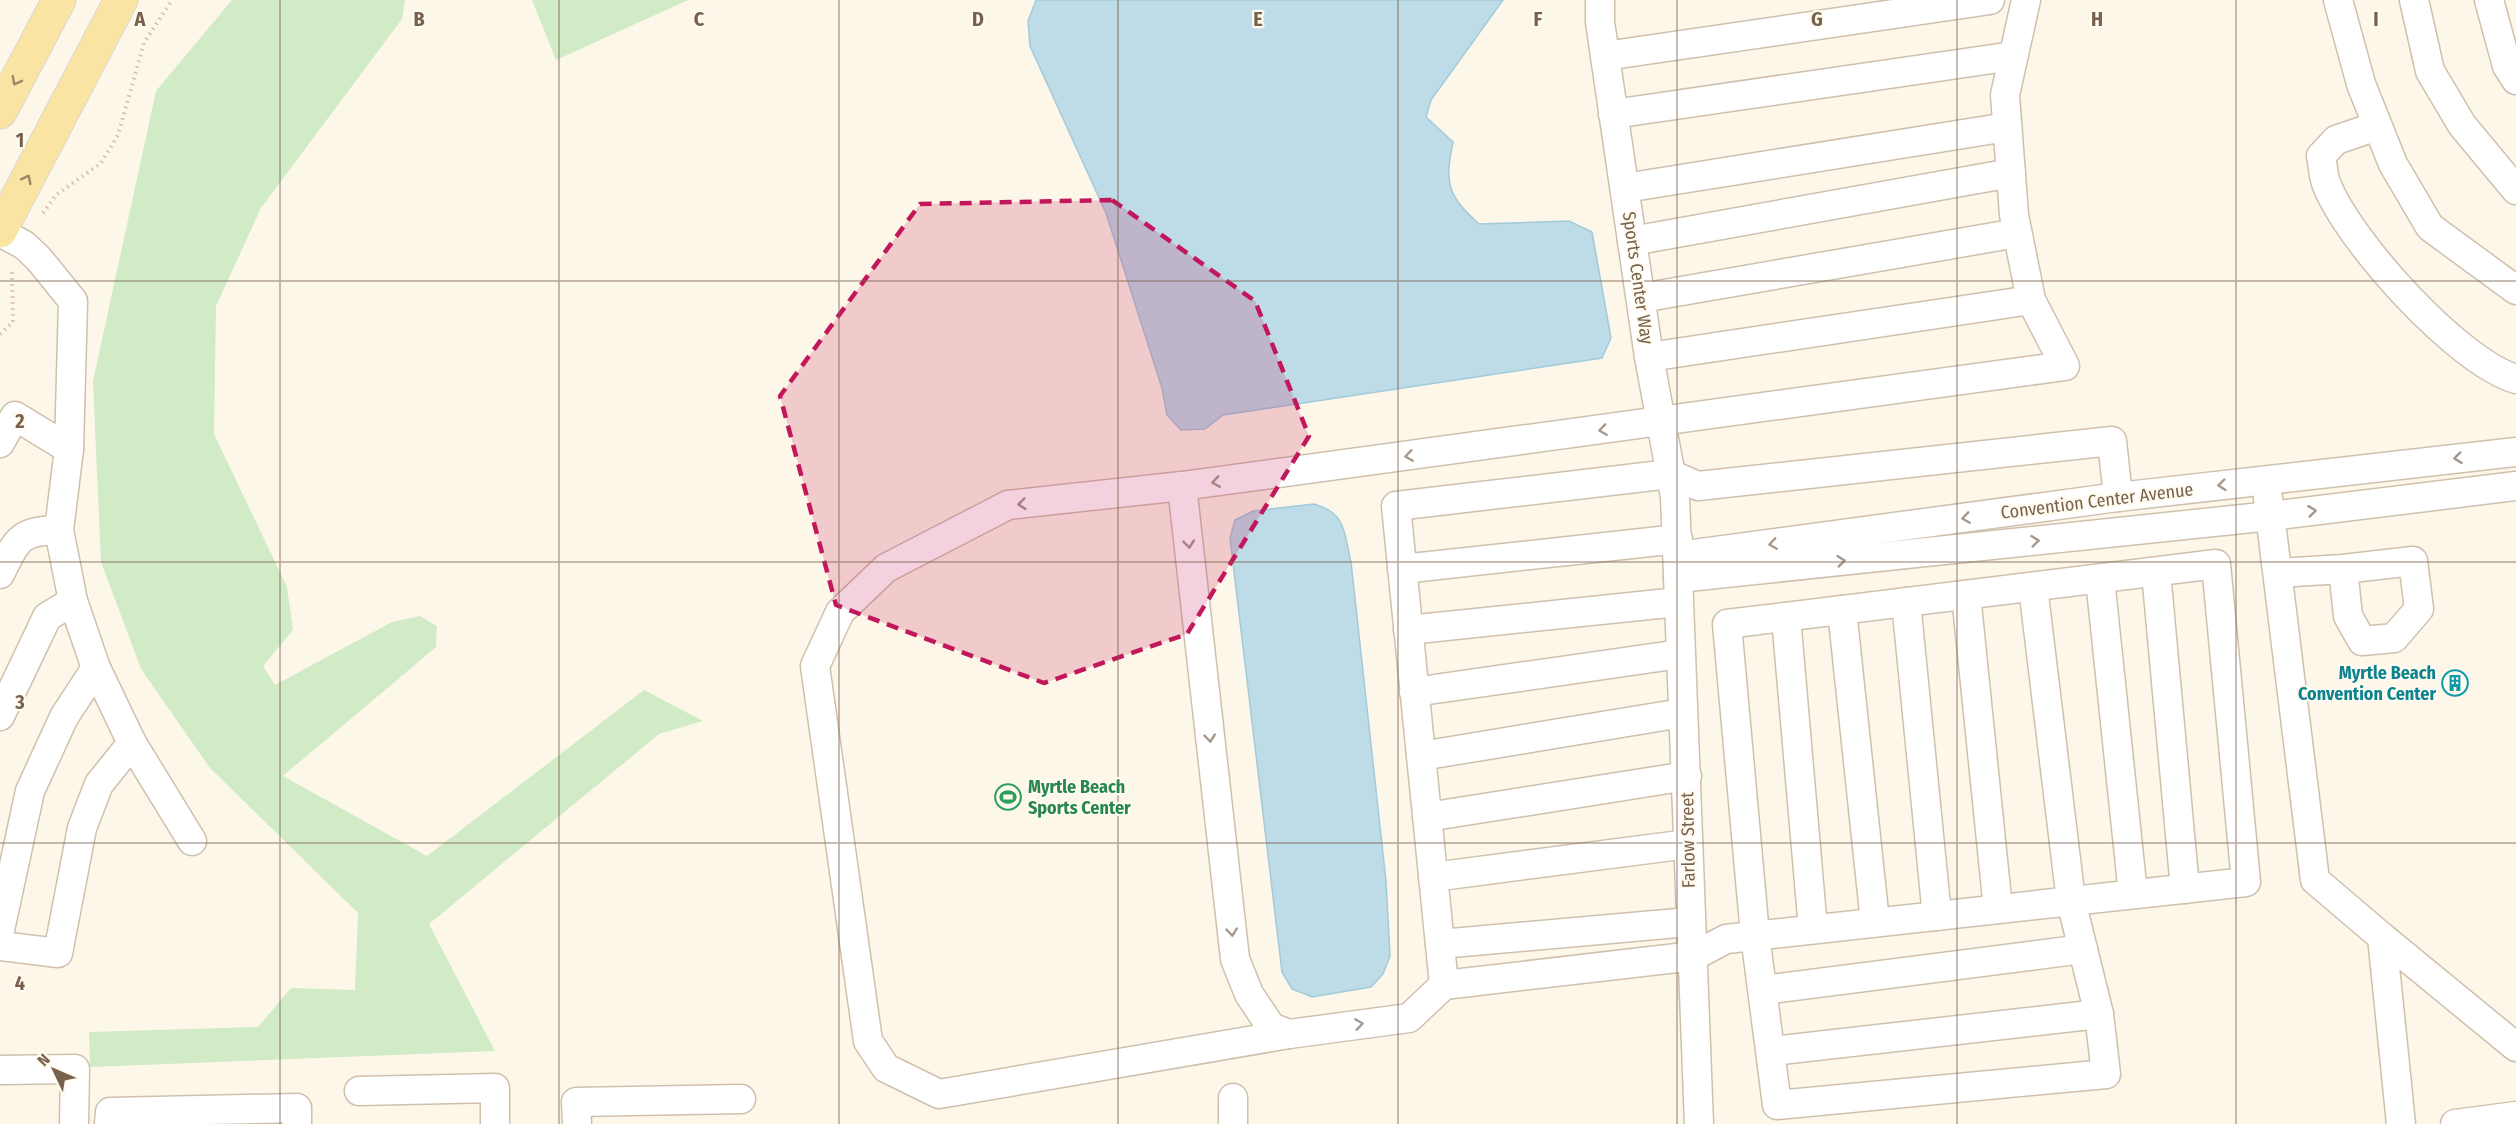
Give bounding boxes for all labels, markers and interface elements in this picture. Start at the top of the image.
text: A [134,7,147,31]
text: B [413,7,425,31]
text: C [694,7,705,31]
text: D [972,7,984,31]
text: E [1253,7,1263,31]
text: F [1534,7,1543,31]
text: G [1811,7,1823,31]
text: H [2091,7,2103,31]
text: I [2373,7,2379,31]
one-way arrow [12,74,23,85]
text: 1 [16,128,24,152]
one-way arrow [20,175,31,185]
street label: Sports Center Way [1618,210,1658,346]
text: 2 [14,409,25,433]
one-way arrow [1598,423,1607,436]
one-way arrow [1405,449,1414,461]
one-way arrow [2453,451,2462,464]
one-way arrow [1212,475,1221,487]
street label: Convention Center Avenue [1999,478,2195,524]
one-way arrow [2218,478,2227,491]
one-way arrow [1018,497,1027,509]
one-way arrow [2308,505,2317,518]
one-way arrow [1962,511,1971,523]
one-way arrow [2030,535,2039,548]
one-way arrow [1769,538,1778,550]
one-way arrow [1182,540,1194,549]
one-way arrow [1836,555,1846,568]
place label: Myrtle Beach Convention Center [2298,662,2436,705]
building icon: Myrtle Beach Convention Center [2440,668,2470,698]
text: 3 [14,690,25,714]
one-way arrow [1203,734,1216,743]
place label: Myrtle Beach Sports Center [1028,776,1131,819]
sports icon: Myrtle Beach Sports Center [993,782,1023,812]
street label: Farlow Street [1676,792,1700,888]
one-way arrow [1225,927,1237,937]
text: 4 [15,971,25,995]
one-way arrow [1355,1019,1364,1031]
north arrow [24,1040,84,1100]
text: N [33,1050,54,1070]

